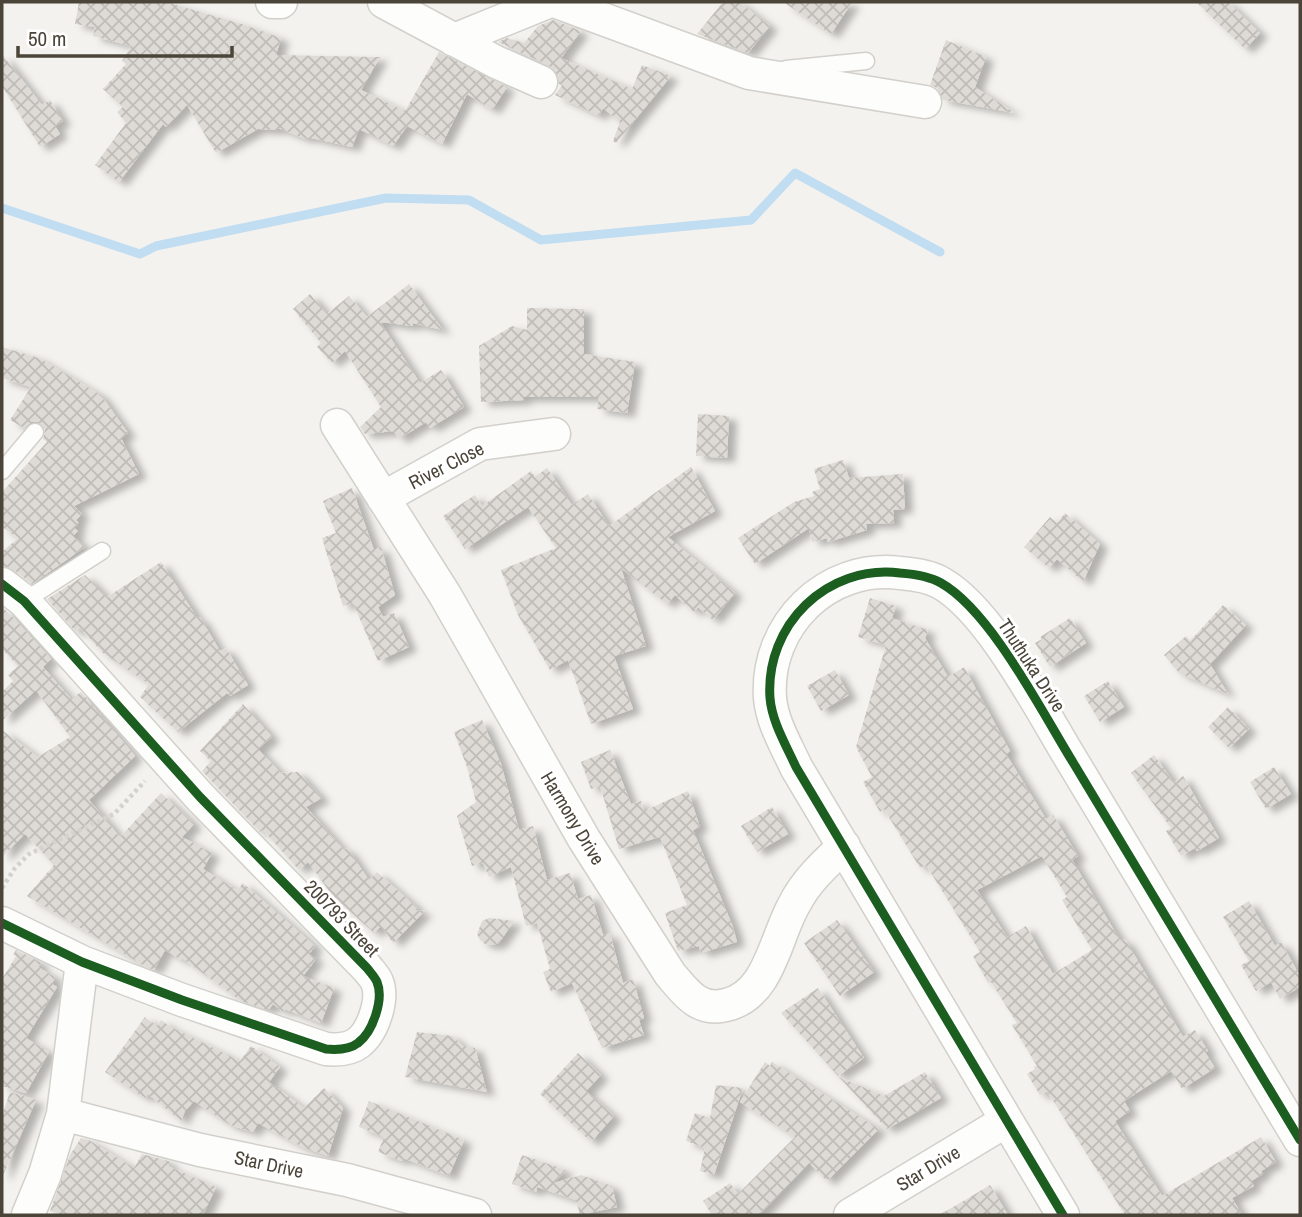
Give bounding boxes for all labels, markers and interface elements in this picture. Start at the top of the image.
scale bar [18,14,231,58]
text: 50 m [28,24,66,53]
street label: River Close [404,435,488,495]
street label: Thuthuka Drive [992,613,1072,717]
street label: Harmony Drive [535,766,611,870]
street label: 200793 Street [299,874,386,963]
street label: Star Drive [891,1139,965,1197]
street label: Star Drive [232,1144,306,1184]

